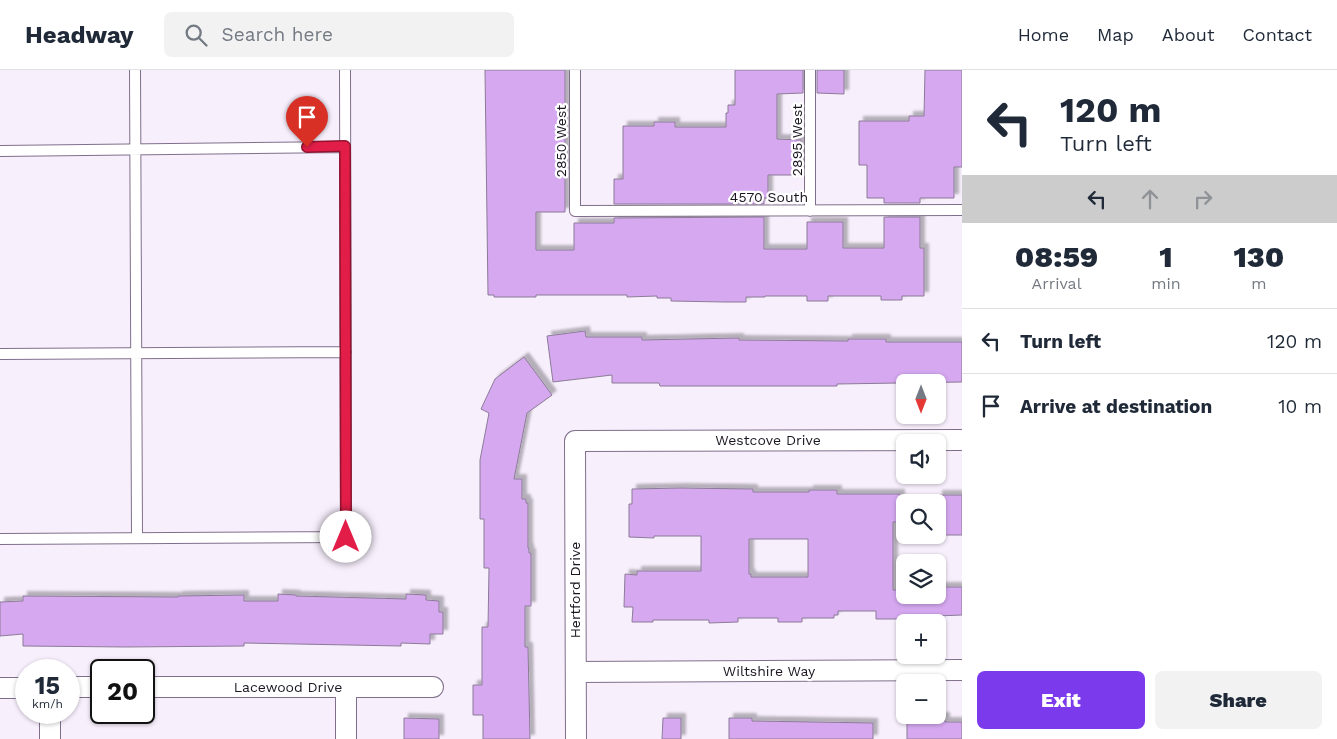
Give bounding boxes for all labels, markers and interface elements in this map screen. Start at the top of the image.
search box [164,12,514,57]
text: Headway [25,21,134,49]
icon: search [182,21,210,49]
text: Search here [222,23,333,46]
text: Home [1018,24,1069,45]
text: Map [1097,24,1134,45]
text: About [1162,24,1214,45]
text: Contact [1242,24,1312,45]
text: 120 m [1060,89,1161,131]
icon: left [977,90,1042,155]
pin [286,96,328,147]
icon: arrive [293,103,321,131]
street label: 2895 West [789,104,805,176]
street label: 2850 West [553,105,569,177]
text: Turn left [1060,131,1152,156]
icon: left [1083,185,1111,213]
icon: ahead [1136,185,1164,213]
icon: right [1189,185,1217,213]
street label: 4570 South [730,189,808,205]
text: 08:59 [1015,239,1098,274]
text: 1 [1159,239,1173,274]
text: 130 [1233,239,1284,274]
text: Arrival [1032,274,1082,293]
text: min [1151,274,1181,293]
text: m [1251,274,1266,293]
icon: left [977,327,1005,355]
text: Turn left [1020,330,1101,353]
text: 120 m [1267,330,1322,353]
north arrow [896,374,946,424]
map controls [896,374,946,724]
icon: arrive [977,392,1005,420]
text: Arrive at destination [1020,395,1212,418]
text: 10 m [1278,395,1322,418]
street label: Westcove Drive [715,432,821,448]
button: sound [896,434,946,484]
button: search [896,494,946,544]
position arrow [319,510,371,562]
street label: Hertford Drive [567,542,583,638]
button: layers [896,554,946,604]
button: + [896,614,946,664]
speed limit sign: 20 [90,659,155,724]
street label: Wiltshire Way [723,663,816,679]
text: 15 [35,671,60,700]
button: Exit [977,671,1145,729]
button: Share [1155,671,1322,729]
button: − [896,674,946,724]
street label: Lacewood Drive [234,679,342,695]
text: km/h [32,697,63,711]

